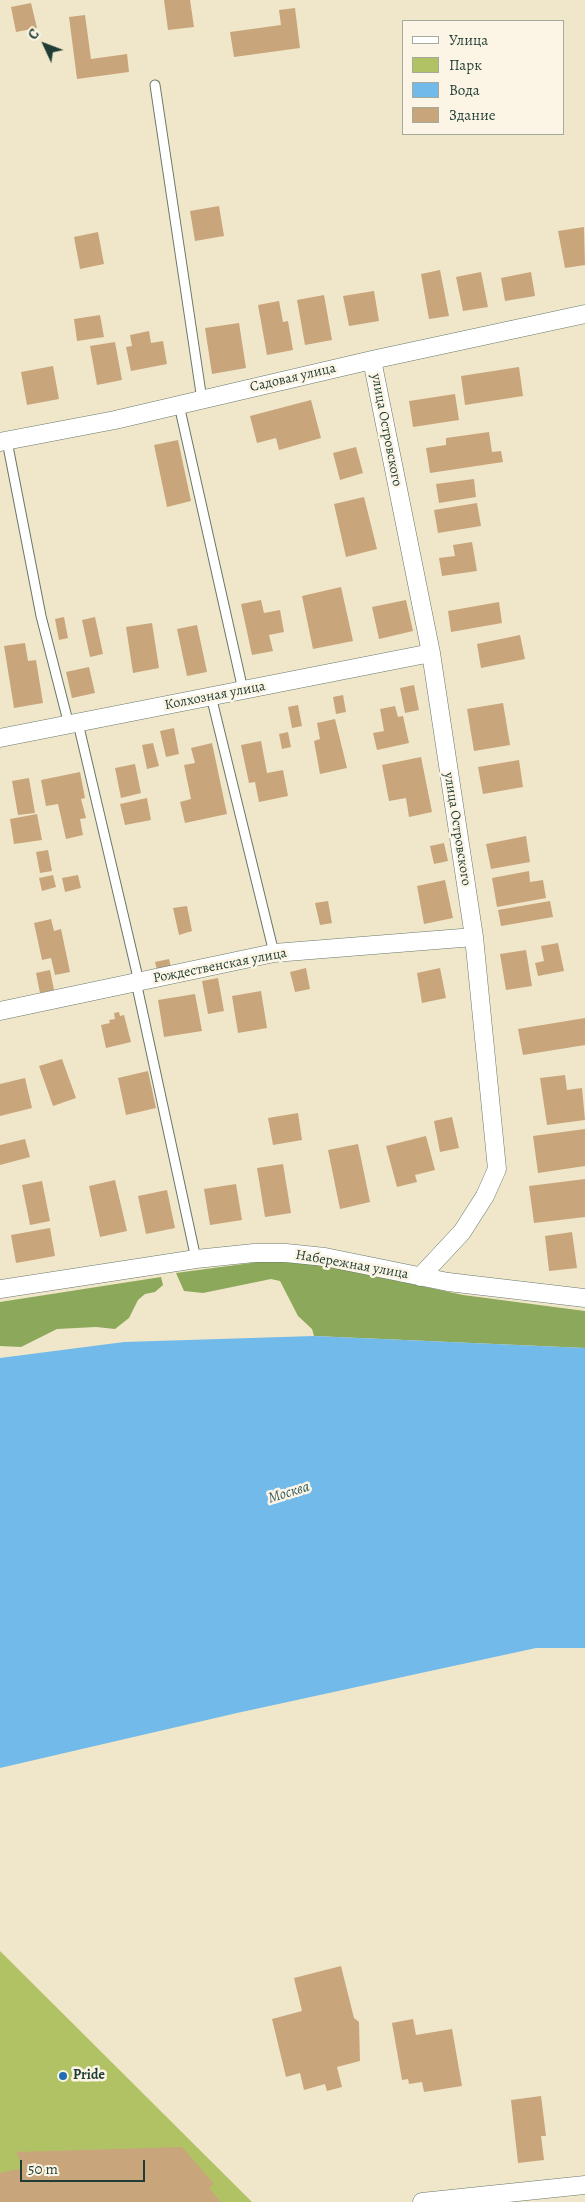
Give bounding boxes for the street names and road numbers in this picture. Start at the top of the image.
street label: Садовая улица [248,360,338,396]
street label: улица Островского [367,372,405,488]
street label: Колхозная улица [163,678,267,714]
street label: улица Островского [440,771,474,887]
street label: Рождественская улица [152,945,288,987]
street label: Набережная улица [294,1247,410,1283]

